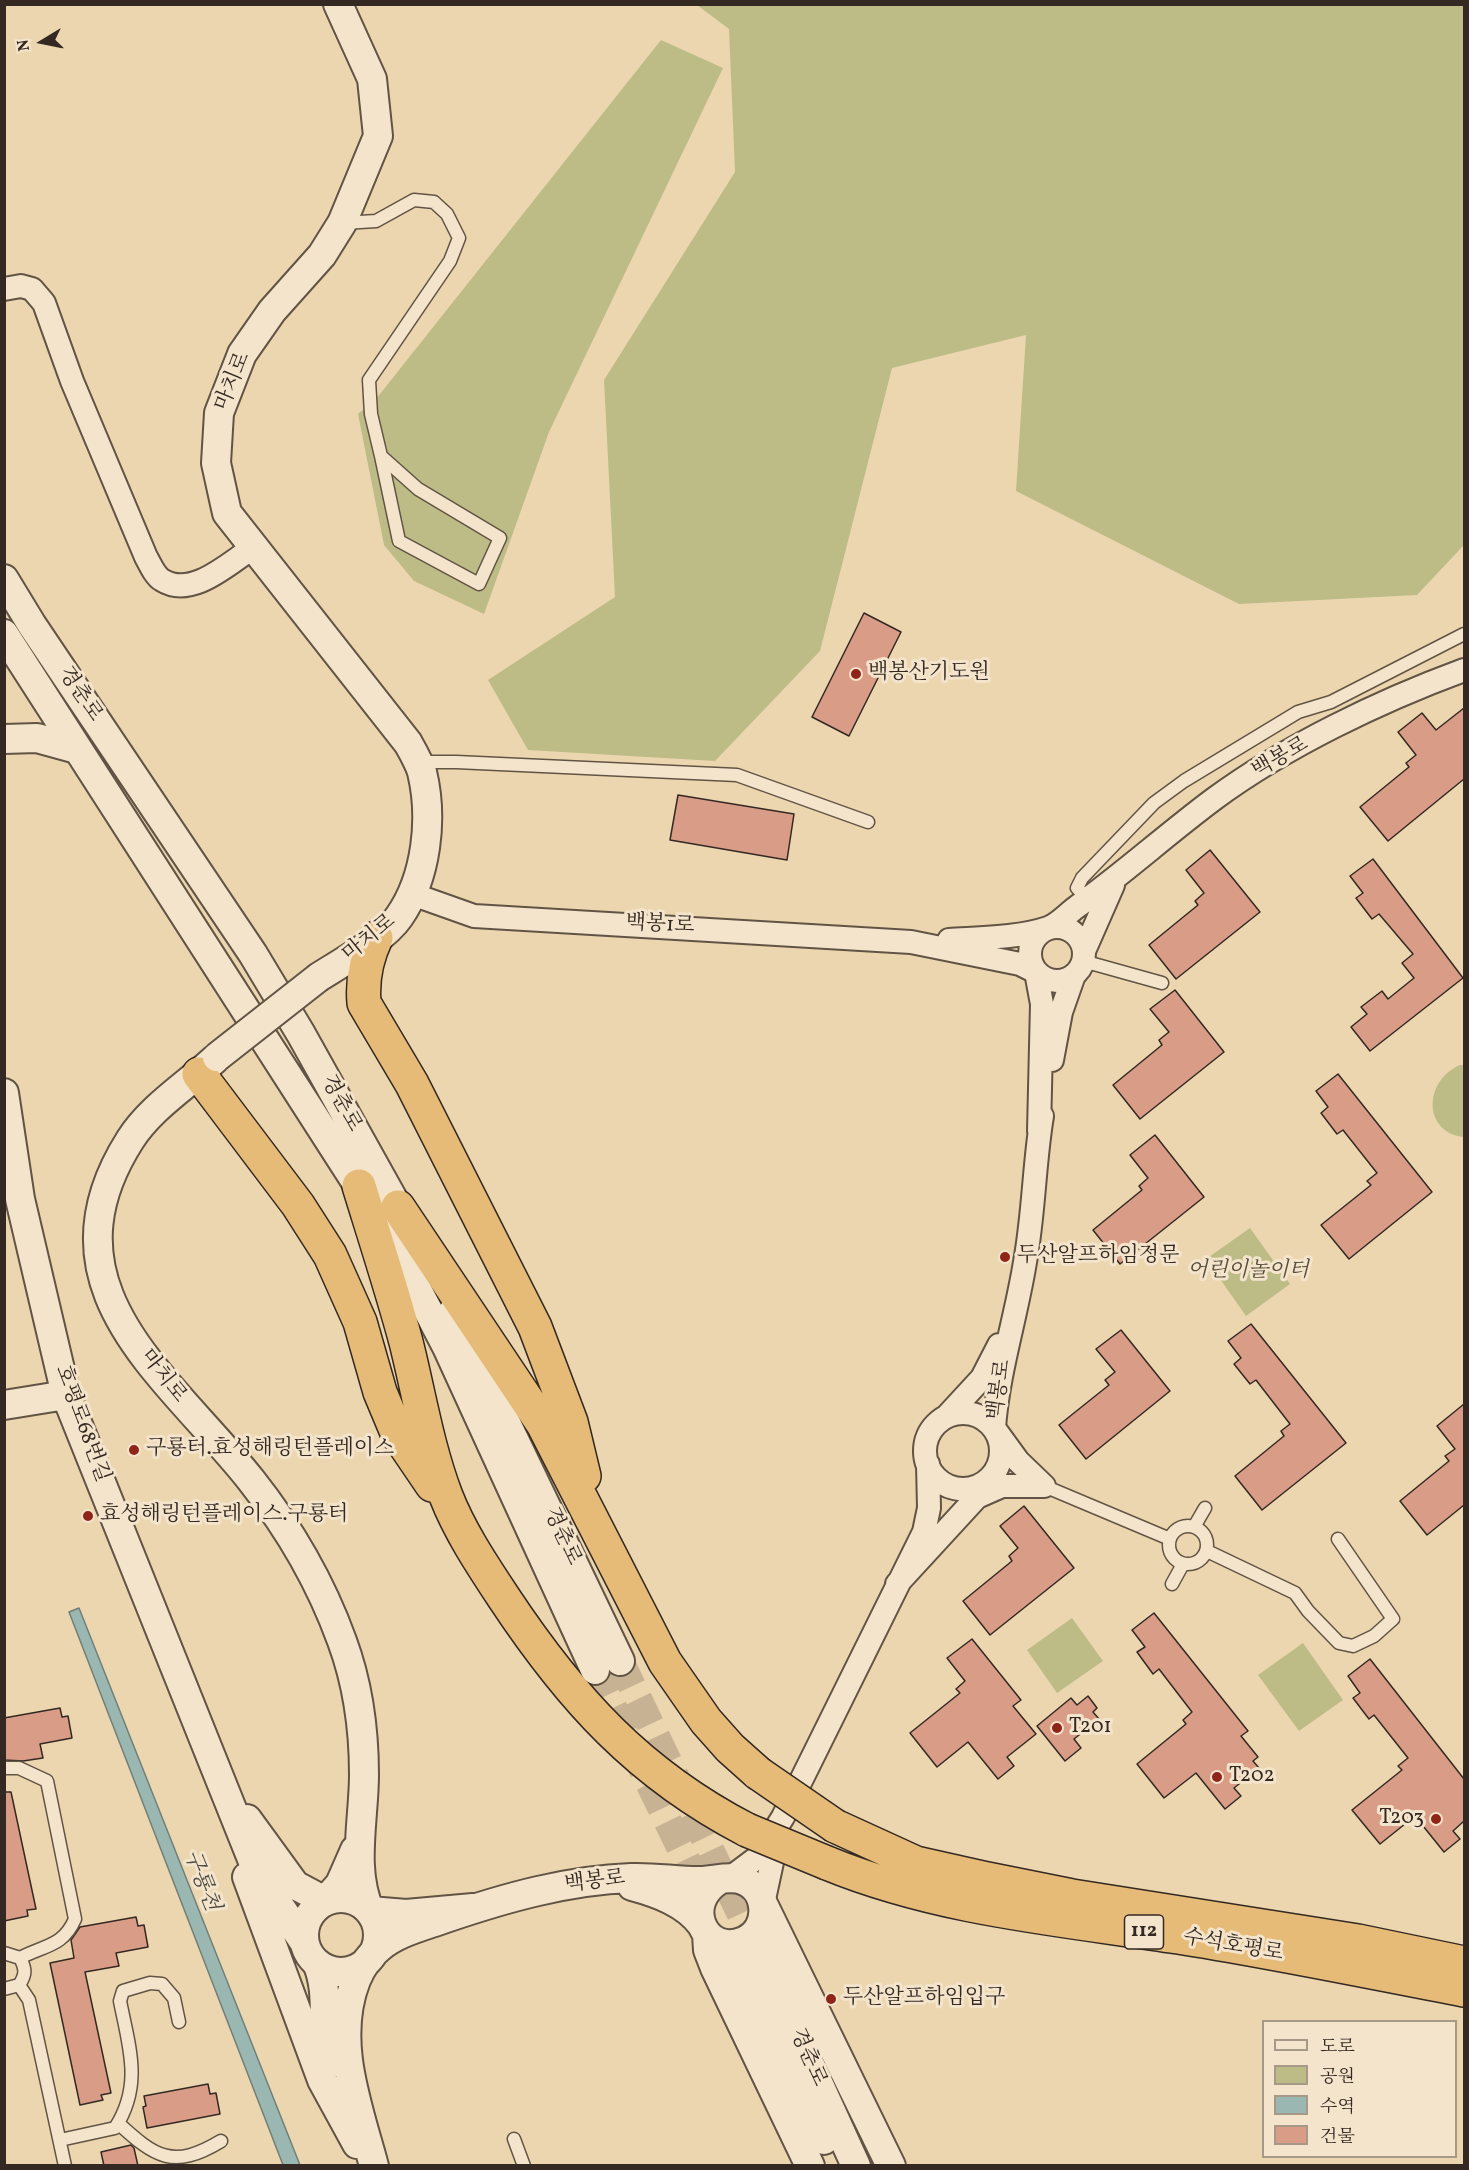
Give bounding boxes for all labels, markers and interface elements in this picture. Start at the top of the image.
north arrow [12,12,72,72]
text: N [12,37,36,53]
street label: 마치로 [211,349,257,415]
place label: 백봉산기도원 [868,661,990,687]
street label: 경춘로 [52,663,106,727]
marker: 백봉산기도원 [849,667,863,681]
street label: 백봉로 [1248,733,1314,785]
street label: 마치로 [338,910,402,968]
street label: 백봉1로 [625,912,695,940]
street label: 경춘로 [314,1071,366,1137]
place label: 두산알프하임정문 [1017,1244,1179,1270]
marker: 두산알프하임정문 [998,1250,1012,1264]
park label: 어린이놀이터 [1187,1259,1309,1285]
street label: 마치로 [133,1345,191,1409]
street label: 백봉로 [984,1358,1018,1422]
street label: 호평로68번길 [48,1362,114,1486]
place label: 구룡터.효성해링턴플레이스 [146,1437,394,1463]
marker: 구룡터.효성해링턴플레이스 [127,1443,141,1457]
place label: 효성해링턴플레이스.구룡터 [100,1503,348,1529]
street label: 경춘로 [537,1504,585,1570]
marker: 효성해링턴플레이스.구룡터 [81,1509,95,1523]
place label: T201 [1069,1715,1112,1741]
marker: T201 [1050,1721,1064,1735]
place label: T202 [1229,1764,1275,1790]
marker: T202 [1210,1770,1224,1784]
place label: T203 [1379,1806,1424,1832]
marker: T203 [1429,1812,1443,1826]
water label: 구룡천 [176,1847,224,1915]
street label: 백봉로 [563,1867,627,1899]
road number: 112 [1124,1915,1164,1949]
street label: 수석호평로 [1181,1926,1285,1968]
place label: 두산알프하임입구 [843,1986,1005,2012]
marker: 두산알프하임입구 [824,1992,838,2006]
legend [1262,2020,1457,2158]
street label: 경춘로 [783,2025,831,2091]
text: 도로 [1320,2035,1355,2060]
text: 공원 [1320,2065,1355,2090]
text: 수역 [1320,2095,1355,2120]
text: 건물 [1320,2125,1355,2150]

